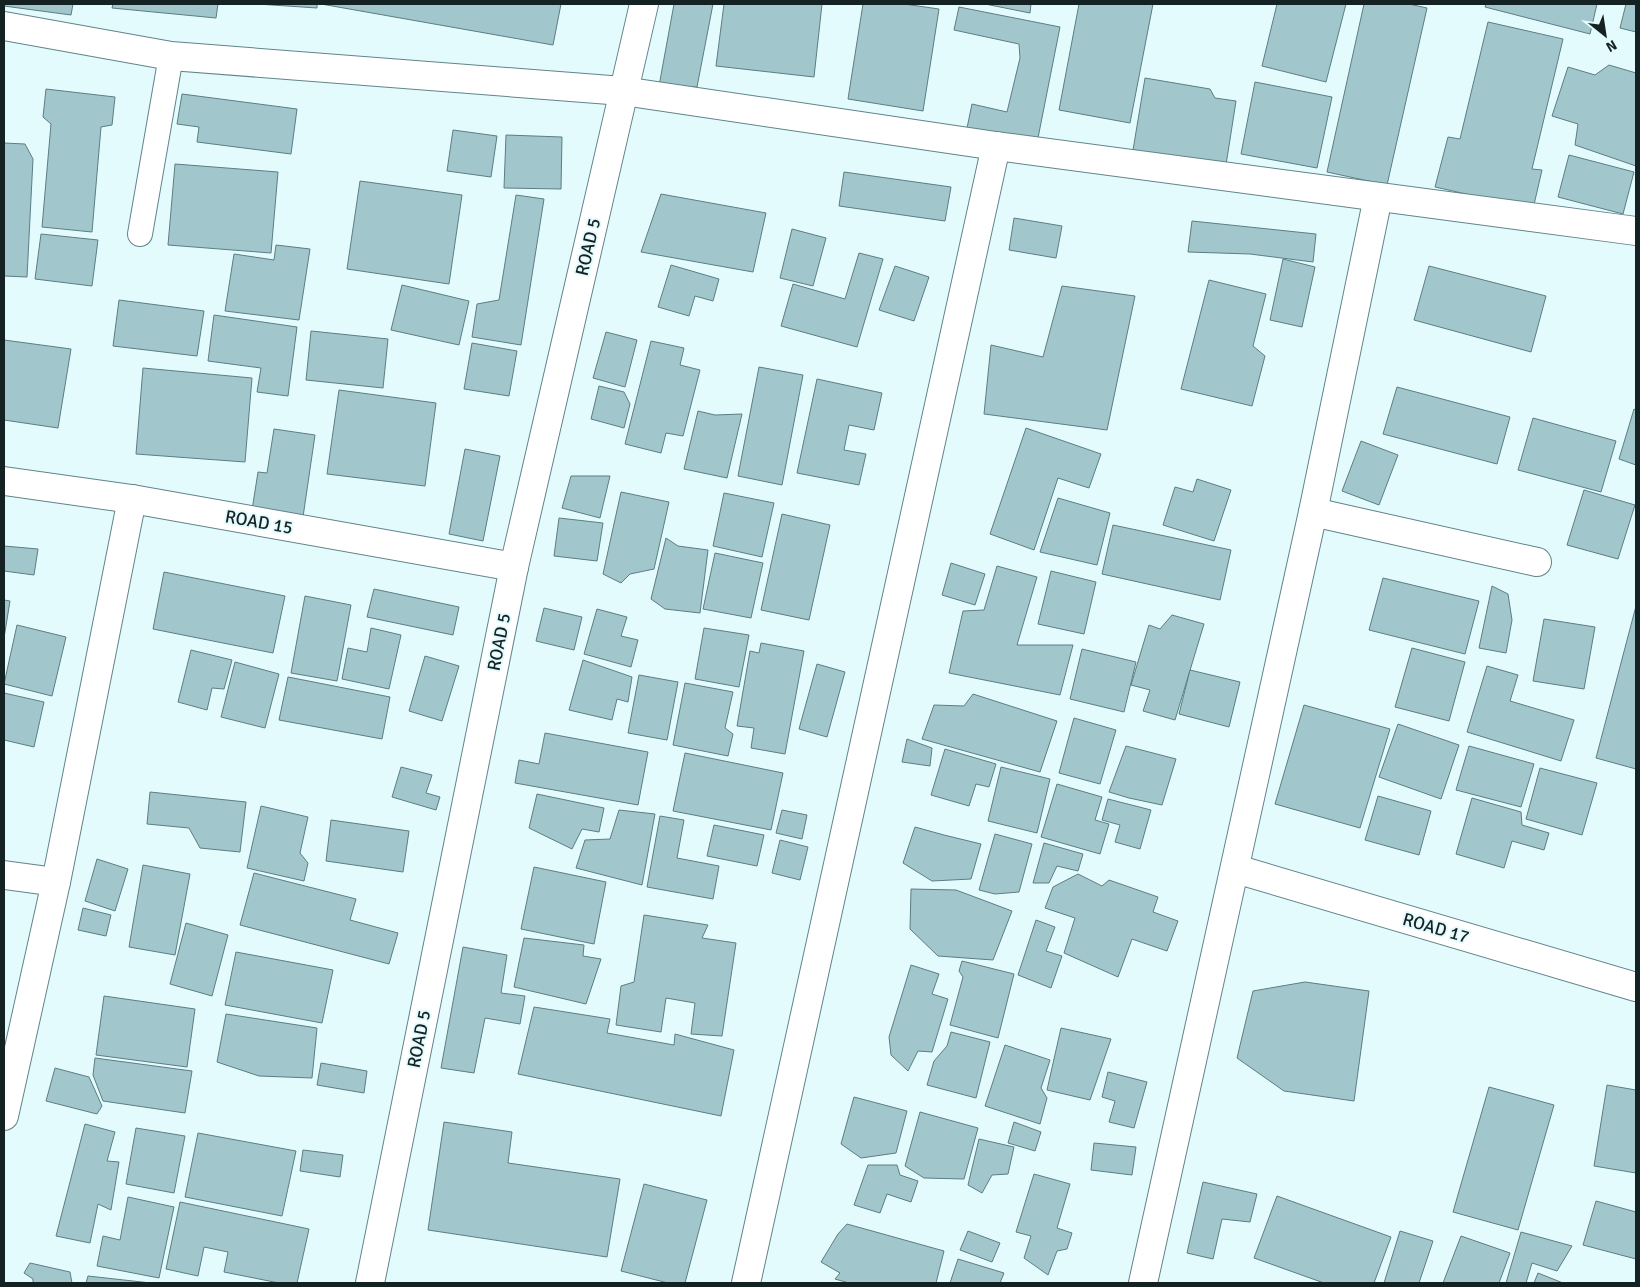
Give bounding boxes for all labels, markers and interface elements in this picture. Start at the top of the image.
north arrow [1580,10,1630,60]
text: N [1603,36,1620,56]
street label: ROAD 5 [571,216,605,278]
street label: ROAD 15 [223,505,295,539]
street label: ROAD 5 [483,611,515,673]
street label: ROAD 17 [1400,908,1472,948]
street label: ROAD 5 [403,1008,435,1070]

